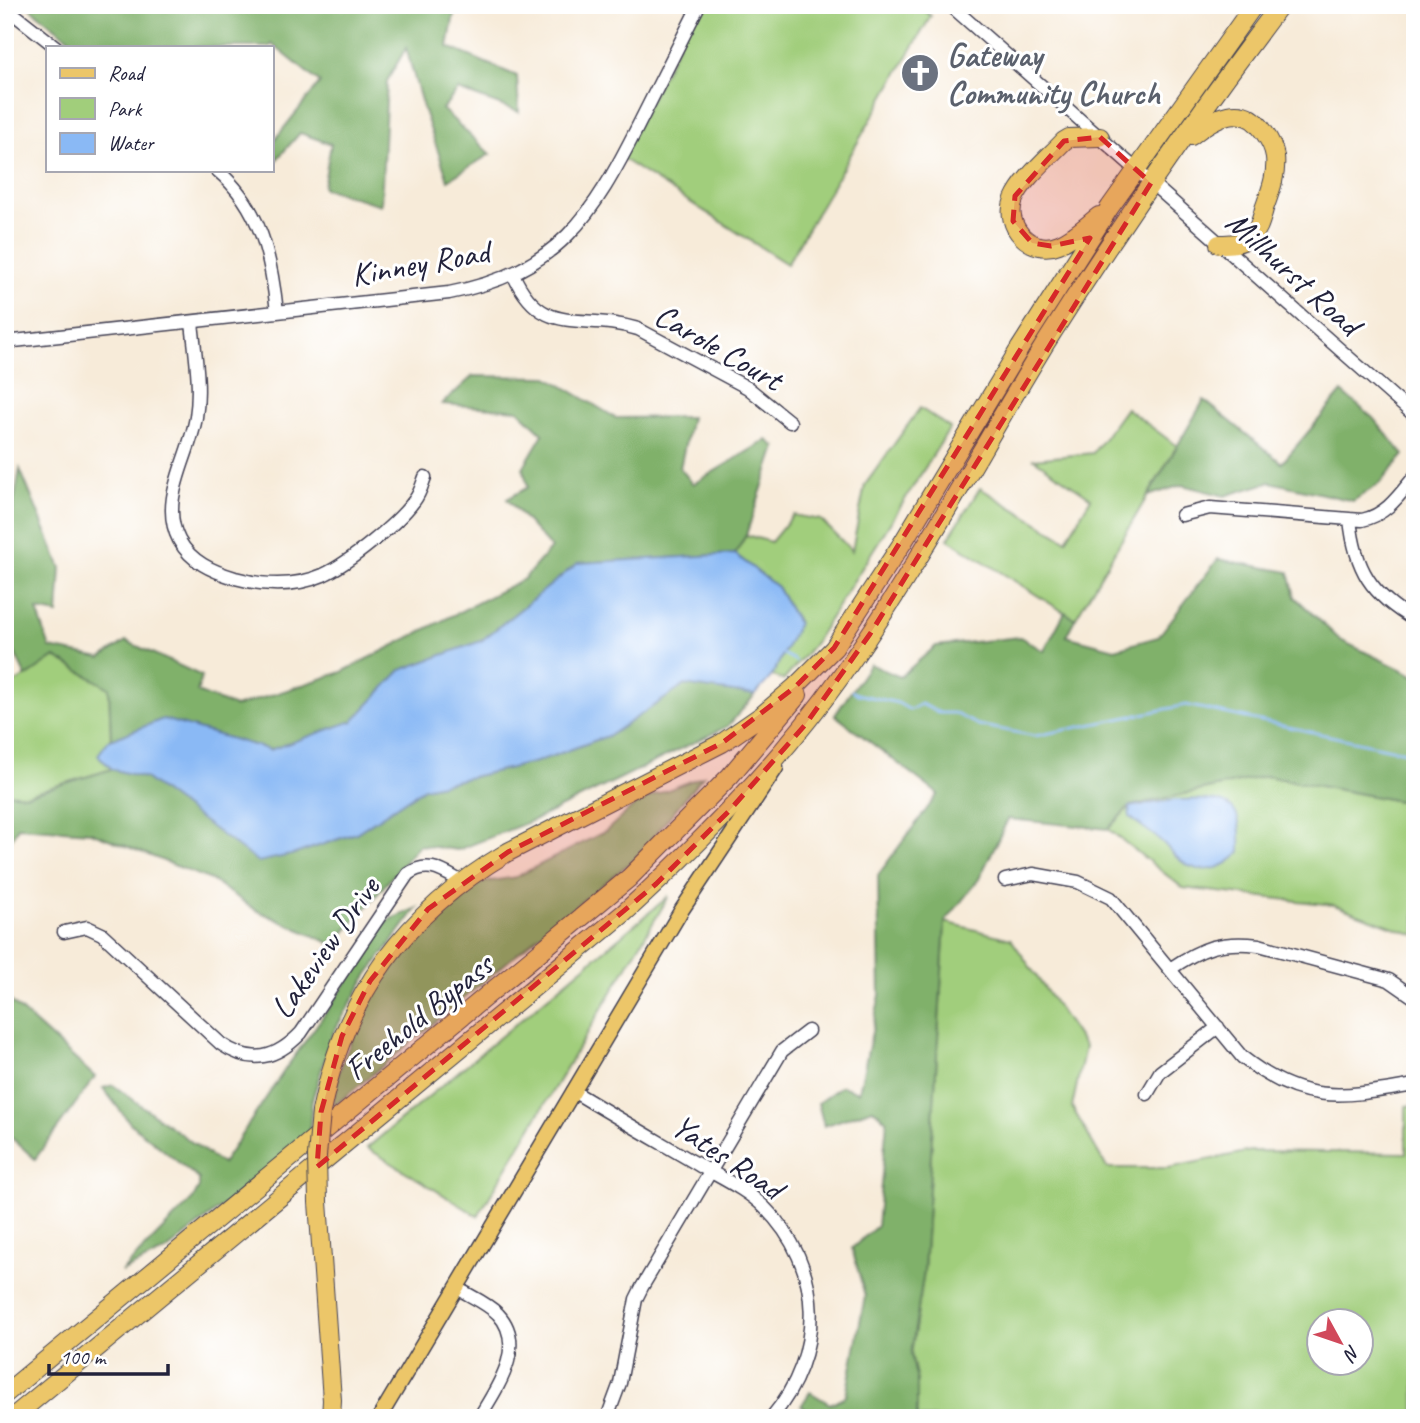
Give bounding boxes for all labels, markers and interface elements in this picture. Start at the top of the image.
place label: Gateway Community Church [947,34,1161,114]
legend [46,46,273,172]
church icon: Gateway Community Church [899,52,941,94]
text: Road [108,60,147,86]
text: Park [108,96,143,122]
text: Water [108,130,155,156]
street label: Millhurst Road [1217,201,1373,348]
street label: Kinney Road [348,229,497,296]
street label: Carole Court [647,294,792,402]
street label: Lakeview Drive [261,867,390,1026]
street label: Freehold Bypass [336,942,504,1089]
street label: Yates Road [664,1104,795,1212]
north arrow [1304,1308,1374,1378]
scale bar [49,1332,168,1376]
text: N [1337,1340,1365,1367]
text: 100 m [60,1344,107,1370]

